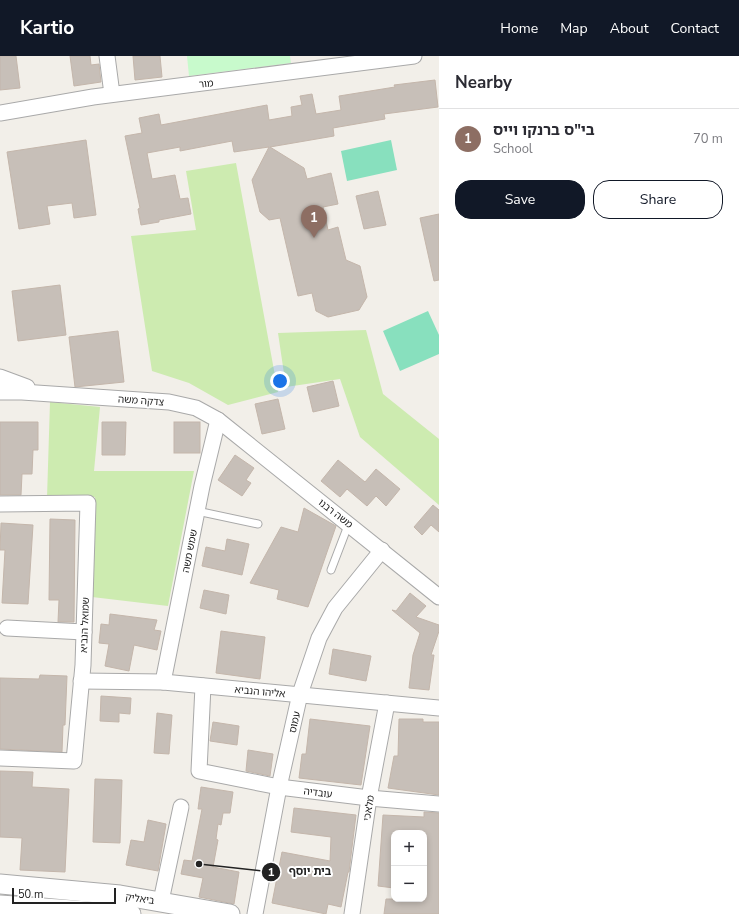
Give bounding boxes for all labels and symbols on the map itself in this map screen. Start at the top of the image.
street label: מור [198,76,215,92]
pin: 1 [301,205,327,238]
your location [270,371,290,391]
street label: צדקה משה [117,392,165,410]
street label: משה רבנו [315,496,356,532]
street label: שמש משה [179,528,201,574]
street label: שמואל הנביא [77,597,93,653]
street label: אליהו הנביא [234,683,286,701]
street label: עמוס [286,710,304,734]
street label: עובדיה [303,784,333,802]
street label: מלאכי [360,794,378,822]
callout: בית יוסף [261,860,339,883]
text: 1 [267,864,275,880]
text: בית יוסף [289,864,332,879]
scale bar [12,886,116,905]
street label: ביאליק [124,890,156,908]

